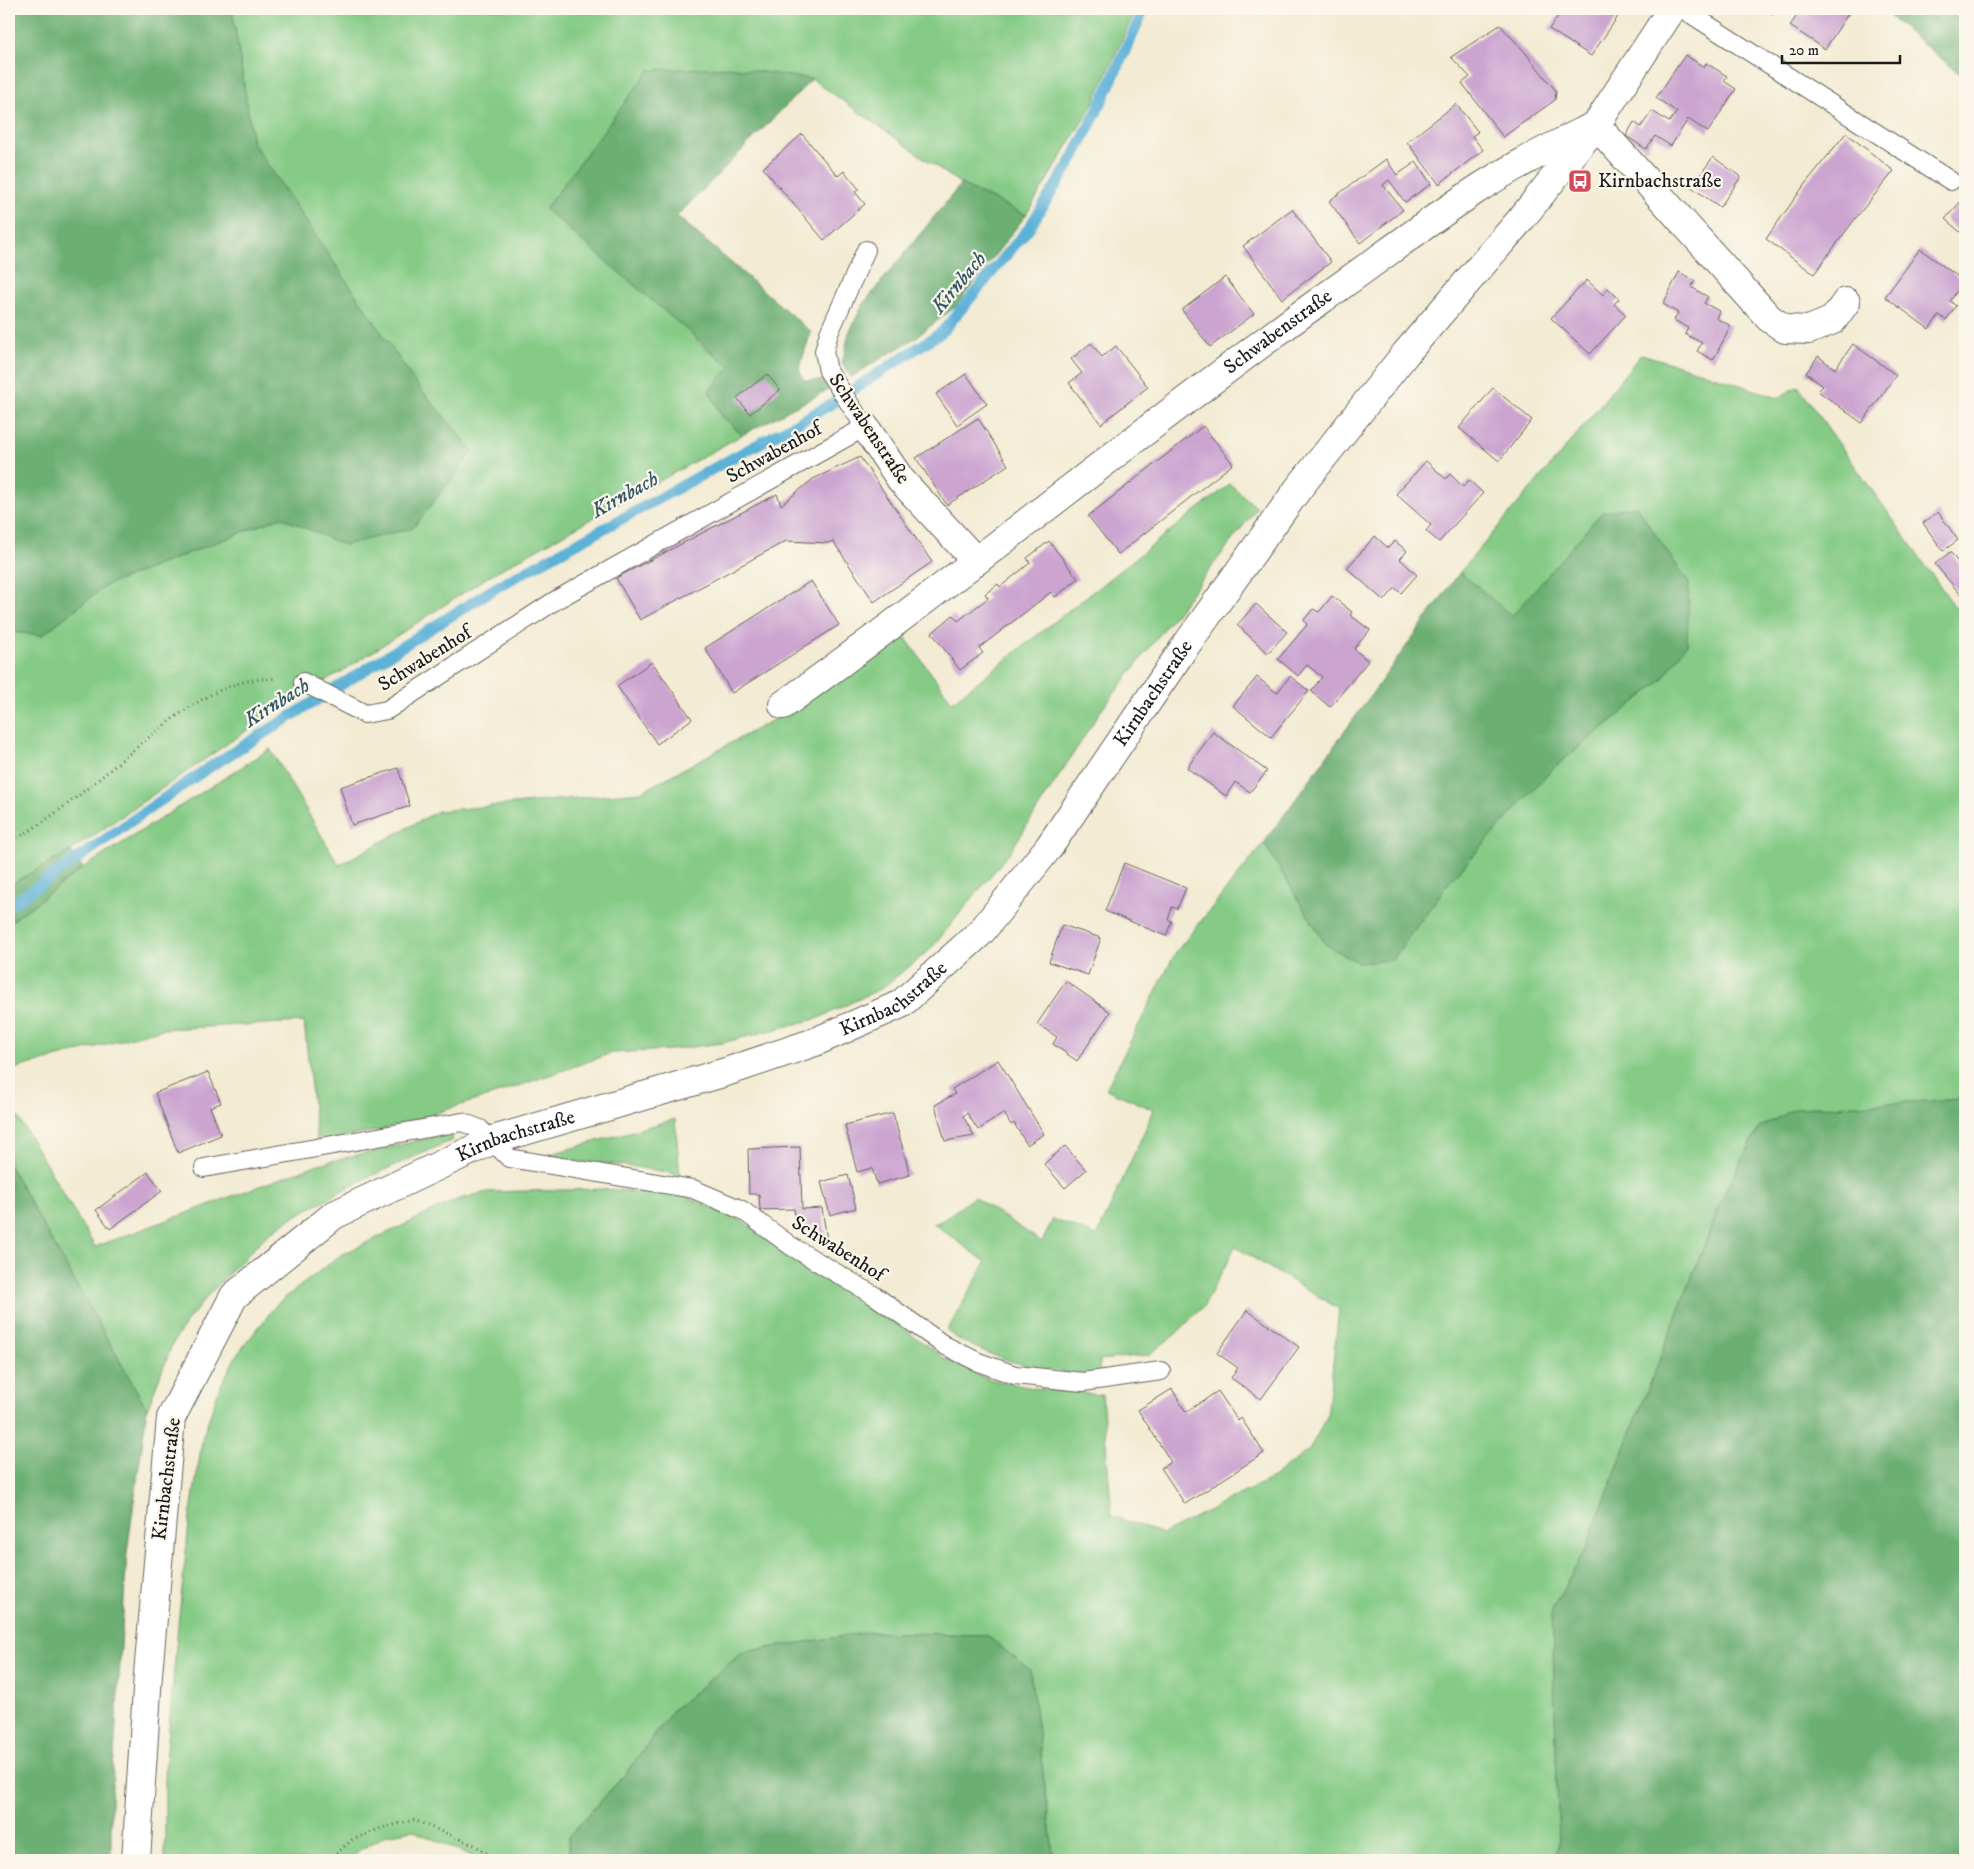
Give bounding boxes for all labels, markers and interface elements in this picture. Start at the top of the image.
scale bar [1782,32,1899,64]
text: 20 m [1789,41,1819,60]
bus stop icon: Kirnbachstraße [1567,168,1593,194]
place label: Kirnbachstraße [1598,169,1721,194]
water label: Kirnbach [925,247,992,320]
street label: Schwabenstraße [1219,284,1337,380]
street label: Schwabenstraße [823,369,915,489]
street label: Schwabenhof [722,415,829,489]
water label: Kirnbach [586,466,663,525]
street label: Schwabenhof [374,619,479,697]
street label: Kirnbachstraße [1108,635,1198,752]
water label: Kirnbach [238,673,315,734]
street label: Kirnbachstraße [836,956,952,1042]
street label: Kirnbachstraße [452,1104,578,1168]
street label: Schwabenhof [787,1211,892,1289]
street label: Kirnbachstraße [147,1416,187,1542]

